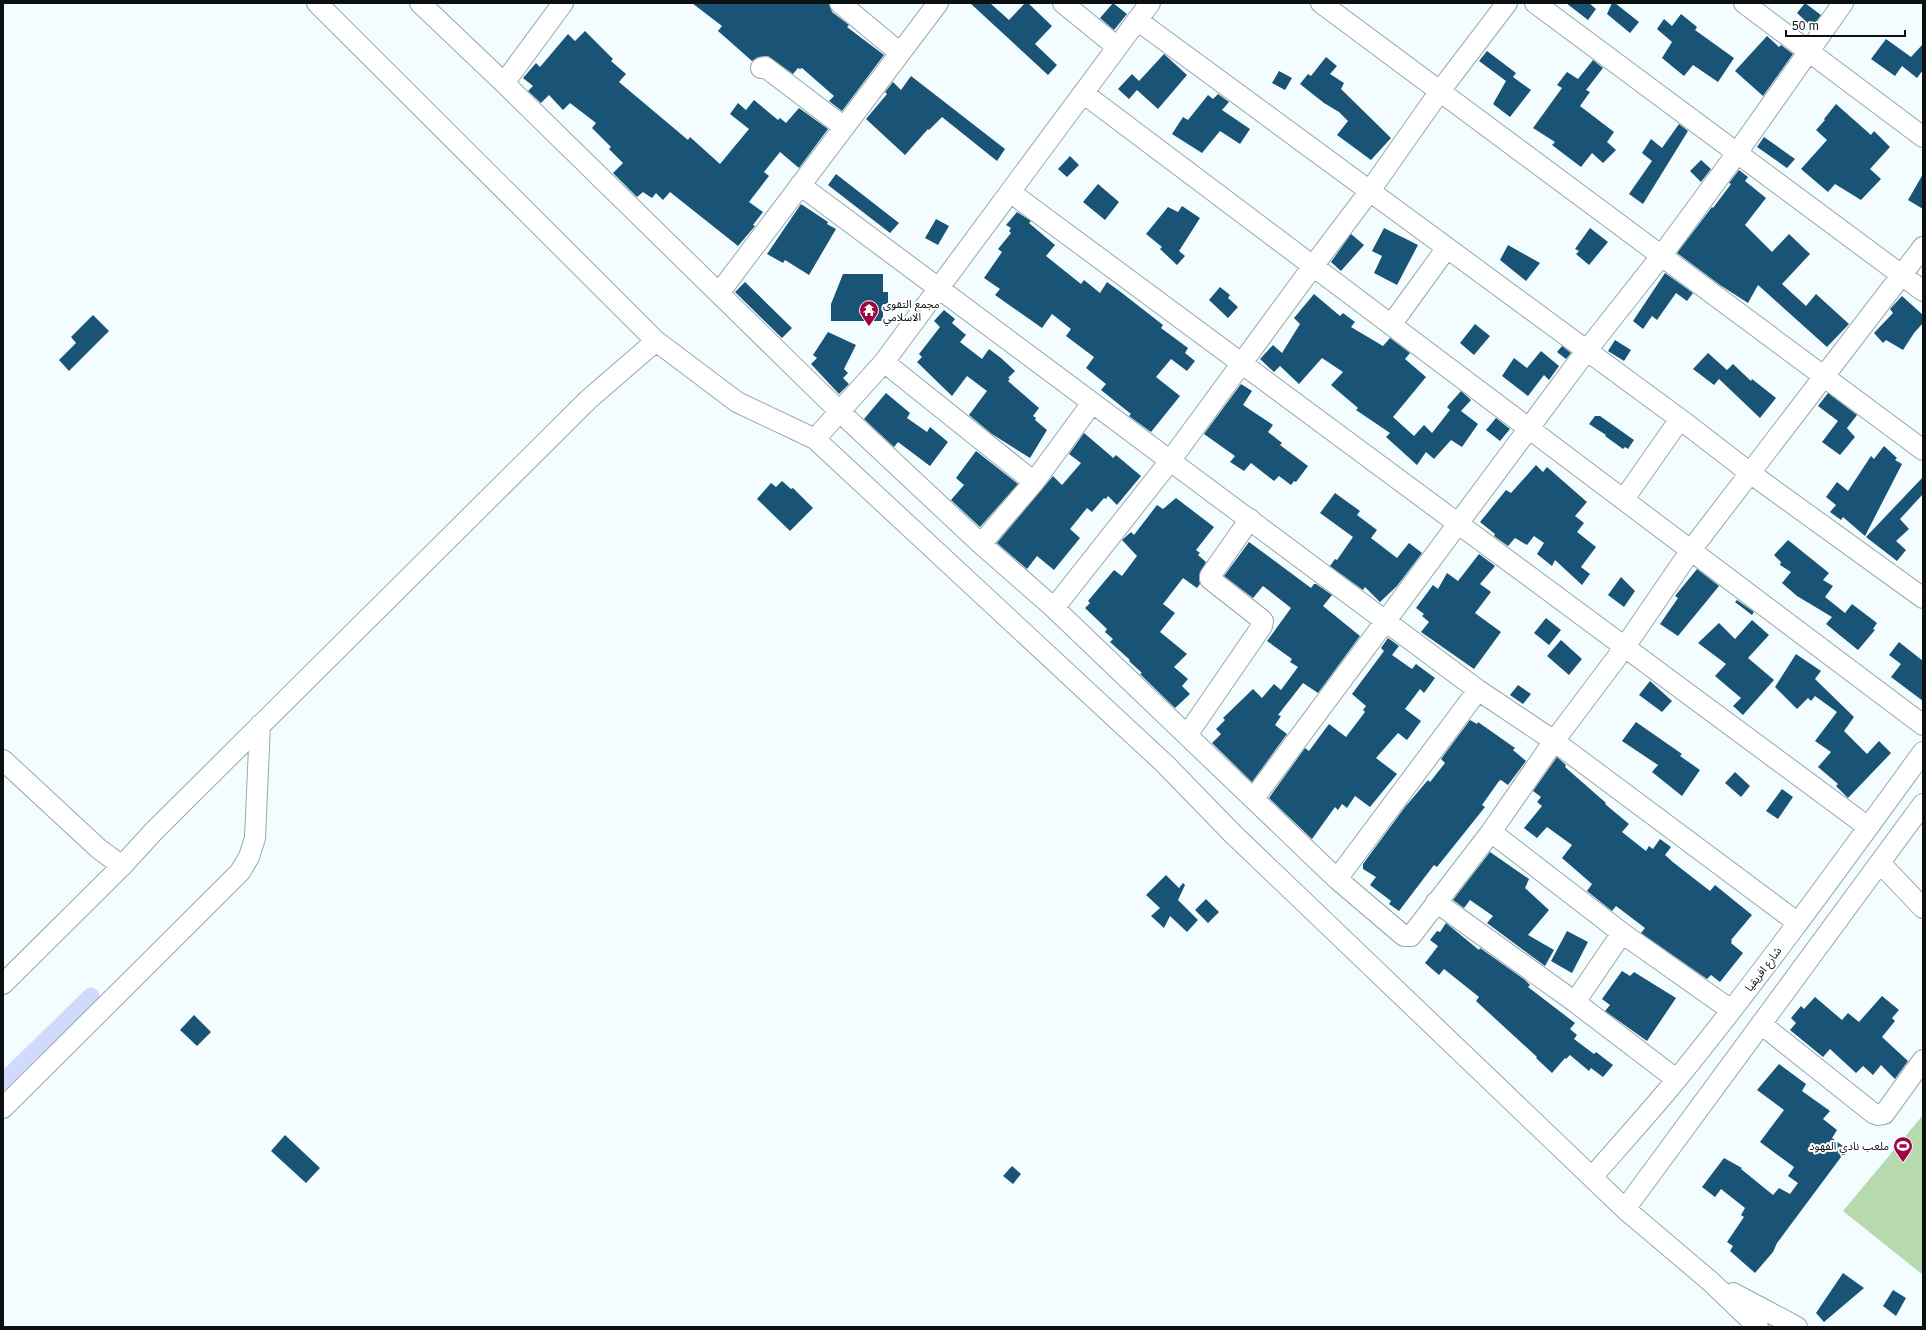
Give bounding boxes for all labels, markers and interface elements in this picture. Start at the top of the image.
scale bar [1786,12,1905,38]
text: 50 m [1792,19,1819,33]
place label: مجمع التقوى الاسلامي [883,298,940,327]
temple icon: مجمع التقوى الاسلامي [858,299,880,327]
street label: شارع افريقيا [1743,944,1785,995]
sports icon: ملعب نادي الفهود [1892,1135,1914,1163]
place label: ملعب نادي الفهود [1809,1140,1889,1156]

